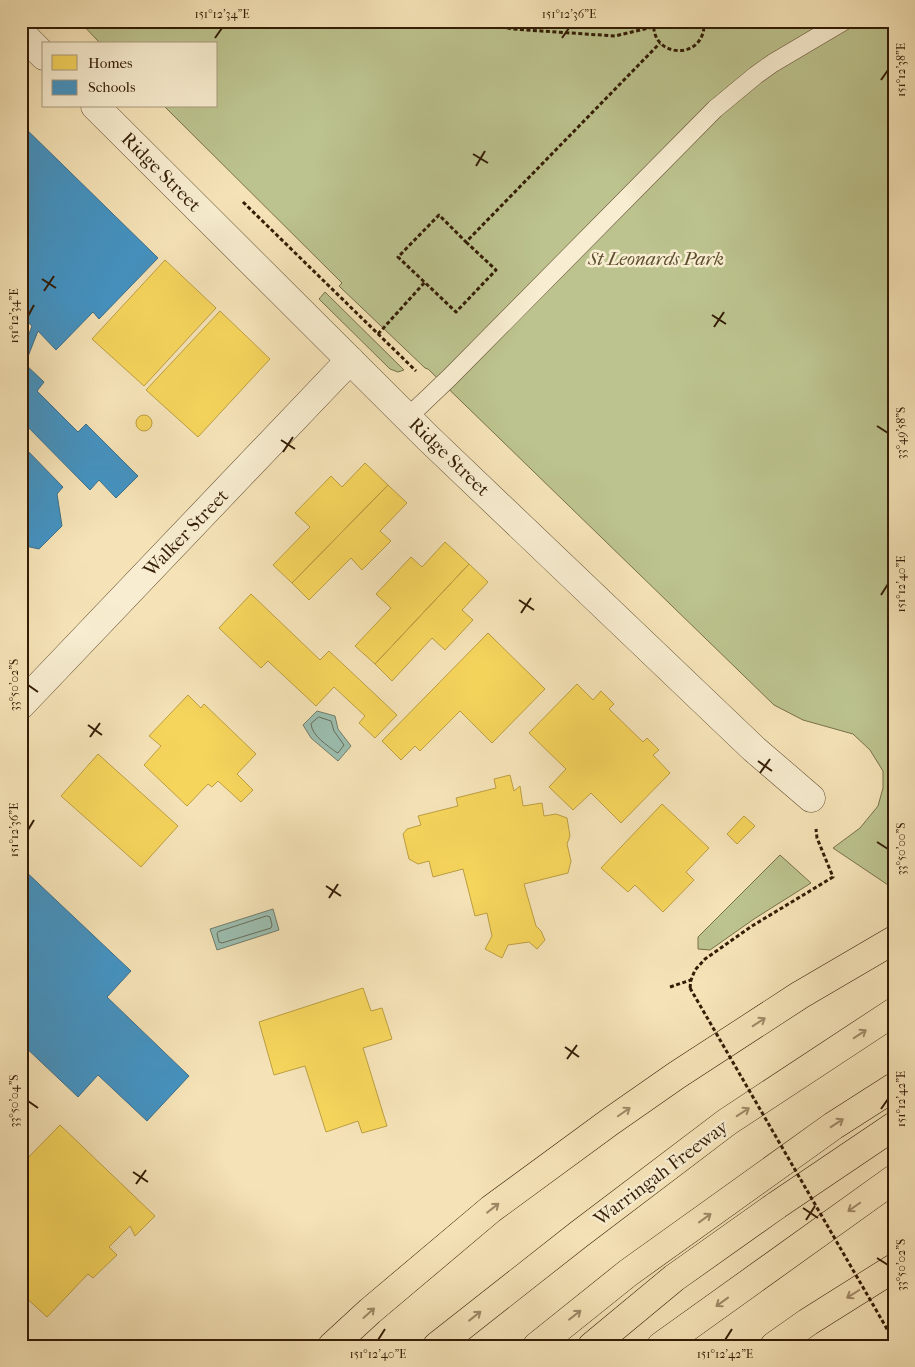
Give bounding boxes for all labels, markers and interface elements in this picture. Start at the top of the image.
text: 151°12'34"E [194,7,250,21]
text: 151°12'36"E [542,7,596,21]
legend [42,42,218,108]
text: 151°12'38"E [894,43,908,97]
text: Homes [88,54,133,72]
text: Schools [88,78,136,96]
street label: Ridge Street [117,128,205,216]
park label: St Leonards Park [587,248,724,270]
text: 151°12'34"E [7,288,21,344]
text: 33°49'58"S [894,407,908,459]
street label: Ridge Street [404,413,494,501]
street label: Walker Street [138,485,233,582]
text: 151°12'40"E [894,556,908,612]
text: 33°50'02"S [7,659,21,711]
text: 151°12'36"E [7,803,21,857]
text: 33°50'00"S [894,823,908,875]
one-way arrow [752,1017,766,1027]
one-way arrow [853,1029,867,1039]
text: 151°12'42"E [894,1071,908,1127]
text: 33°50'04"S [7,1075,21,1128]
one-way arrow [736,1106,750,1117]
one-way arrow [617,1107,630,1118]
street label: Warringah Freeway [589,1115,733,1231]
one-way arrow [830,1118,844,1128]
one-way arrow [847,1202,861,1212]
one-way arrow [486,1203,499,1214]
one-way arrow [698,1213,712,1223]
text: 33°50'02"S [894,1239,908,1291]
one-way arrow [846,1289,860,1299]
one-way arrow [716,1296,729,1307]
one-way arrow [362,1307,375,1319]
one-way arrow [468,1310,481,1321]
one-way arrow [568,1310,581,1321]
text: 151°12'40"E [350,1347,406,1361]
text: 151°12'42"E [697,1347,753,1361]

